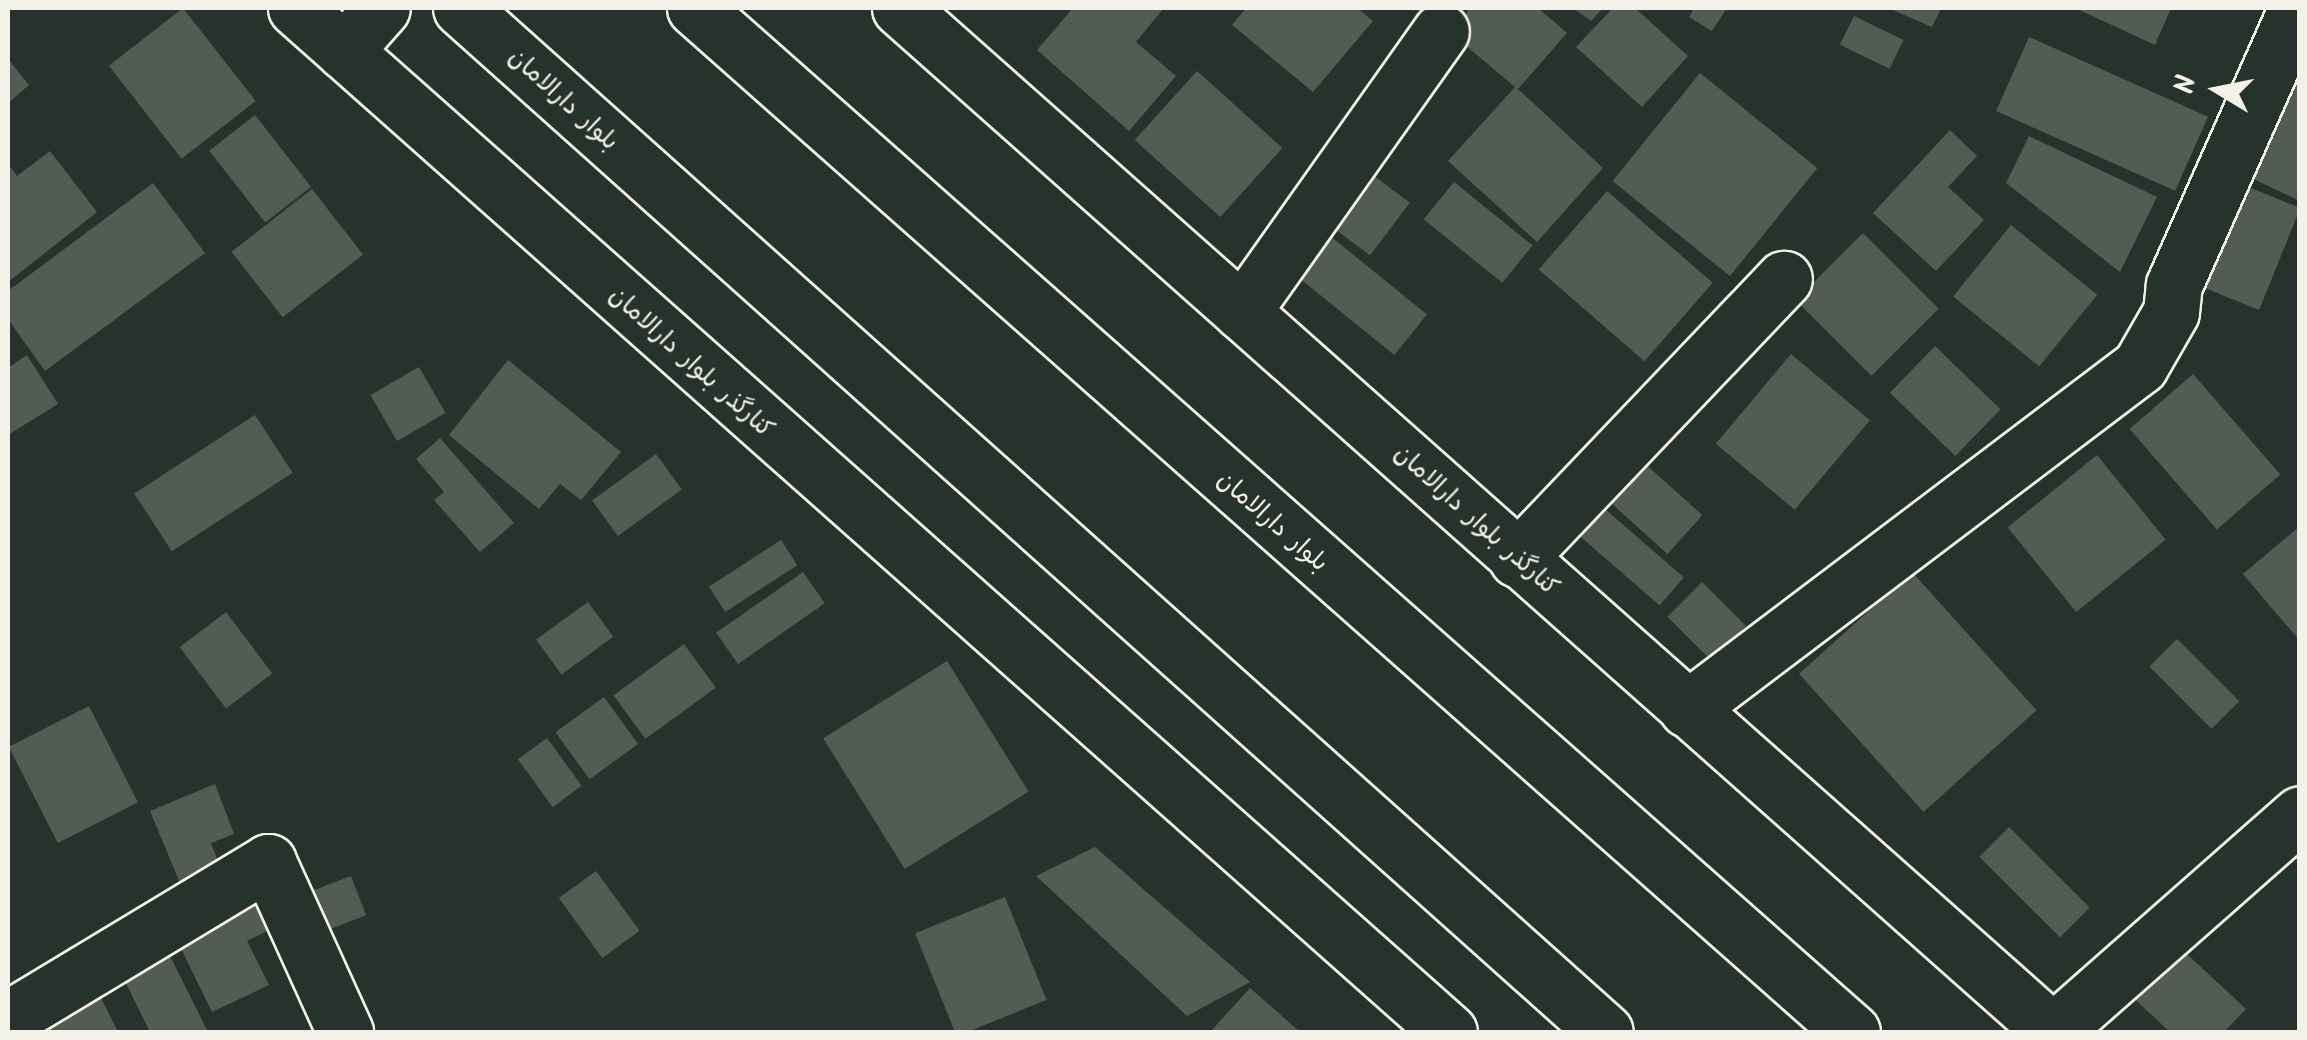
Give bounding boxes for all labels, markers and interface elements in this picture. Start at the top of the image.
north arrow [2167,40,2267,140]
street label: بلوار دارالامان [502,43,624,157]
text: N [2163,72,2211,97]
street label: کنارگذر بلوار دارالامان [602,281,780,445]
street label: کنارگذر بلوار دارالامان [1387,439,1565,603]
street label: بلوار دارالامان [1210,465,1334,579]

